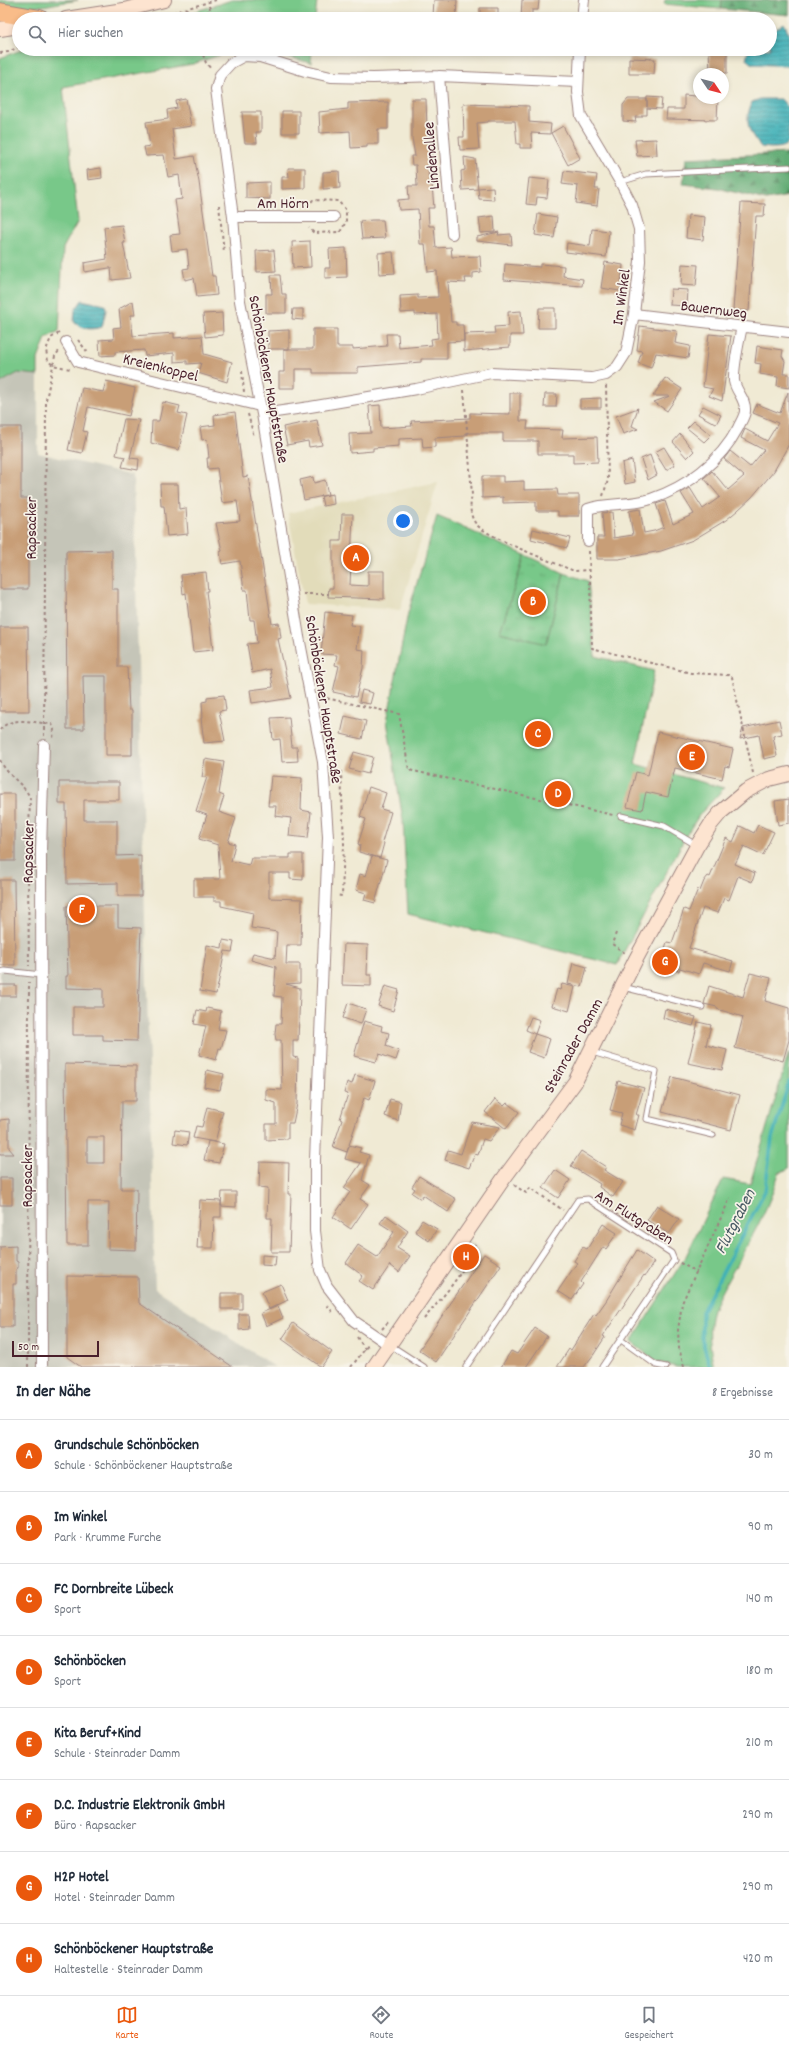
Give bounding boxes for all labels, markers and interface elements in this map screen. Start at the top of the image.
search box [12,12,777,56]
icon: search [26,23,48,45]
text: Hier suchen [58,23,123,45]
north arrow [693,68,729,104]
street label: Lindenallee [418,121,447,191]
street label: Am Hörn [257,193,309,216]
street label: Im Winkel [607,268,638,327]
street label: Schönböckener Hauptstraße [241,294,294,465]
street label: Bauernweg [679,295,748,326]
street label: Kreienkoppel [120,348,201,389]
street label: Rapsacker [21,497,44,559]
your location [393,511,413,531]
pin: A [343,543,369,573]
pin: B [520,587,546,617]
street label: Schönböckener Hauptstraße [298,614,347,785]
pin: C [525,719,551,749]
pin: E [679,742,705,772]
pin: D [545,779,571,809]
street label: Rapsacker [17,820,42,884]
pin: F [69,895,95,925]
pin: G [652,947,678,977]
street label: Steinrader Damm [539,994,610,1098]
street label: Rapsacker [17,1145,40,1207]
street label: Am Flutgraben [590,1185,677,1251]
water label: Flutgraben [710,1185,764,1259]
pin: H [453,1242,479,1272]
scale bar [12,1339,99,1358]
text: 50 m [18,1340,39,1356]
text: In der Nähe [16,1381,91,1405]
text: 8 Ergebnisse [712,1384,773,1403]
text: Grundschule Schönböcken [54,1435,199,1457]
text: A [25,1446,33,1465]
text: 30 m [748,1446,773,1465]
text: Schule · Schönböckener Hauptstraße [54,1457,232,1476]
text: Im Winkel [54,1507,107,1529]
text: B [26,1518,32,1537]
text: 90 m [748,1518,773,1537]
text: Park · Krumme Furche [54,1529,161,1548]
text: FC Dornbreite Lübeck [54,1579,173,1601]
text: C [26,1590,32,1609]
text: 140 m [746,1590,773,1609]
text: Sport [54,1601,81,1620]
text: Schönböcken [54,1651,126,1673]
text: D [26,1662,32,1681]
text: 180 m [746,1662,773,1681]
text: Sport [54,1673,81,1692]
text: Kita Beruf+Kind [54,1723,141,1745]
text: E [26,1734,32,1753]
text: 210 m [745,1734,773,1753]
text: Schule · Steinrader Damm [54,1745,180,1764]
text: D.C. Industrie Elektronik GmbH [54,1795,225,1817]
text: F [26,1806,32,1825]
text: 290 m [742,1806,773,1825]
text: Büro · Rapsacker [54,1817,136,1836]
text: H2P Hotel [54,1867,109,1889]
text: G [26,1878,32,1897]
text: 290 m [742,1878,773,1897]
text: Hotel · Steinrader Damm [54,1889,175,1908]
text: Schönböckener Hauptstraße [54,1939,213,1961]
text: H [26,1950,32,1969]
text: 420 m [743,1950,773,1969]
text: Haltestelle · Steinrader Damm [54,1961,203,1980]
tab: Karte [115,2004,139,2044]
tab: Route [369,2004,393,2044]
tab: Gespeichert [624,2004,674,2044]

